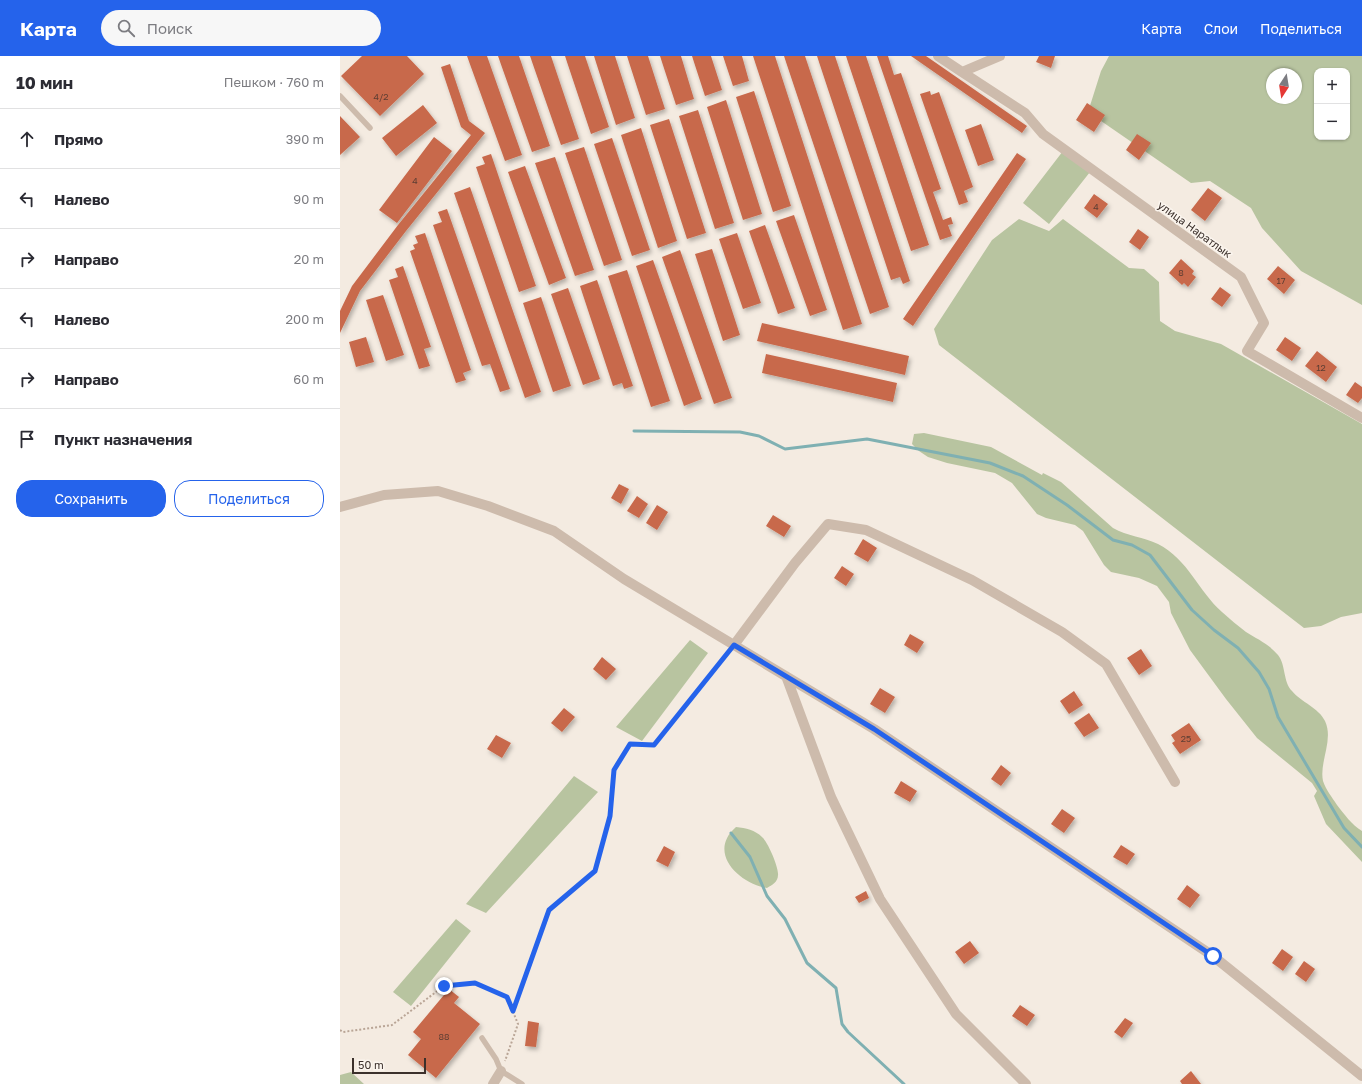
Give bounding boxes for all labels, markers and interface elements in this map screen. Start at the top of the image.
search box [101,10,381,46]
text: Карта [20,17,77,40]
icon: search [115,17,137,39]
text: Поиск [147,19,193,37]
text: Карта [1141,20,1182,37]
text: Слои [1204,20,1238,37]
text: Поделиться [1260,20,1342,37]
north arrow [1266,68,1302,104]
map controls [1314,68,1350,140]
button: + [1314,68,1350,104]
text: 10 мин [16,72,73,93]
text: Пешком · 760 m [224,74,324,90]
house number: 4/2 [373,91,389,102]
button: − [1314,104,1350,140]
icon: ahead [16,128,38,150]
text: Прямо [54,130,103,148]
text: 390 m [286,131,324,147]
house number: 4 [412,175,418,186]
icon: left [16,188,38,210]
text: Налево [54,190,110,208]
text: 90 m [293,191,324,207]
street label: улица Наратлык [1156,198,1235,261]
house number: 4 [1093,201,1099,212]
icon: right [16,248,38,270]
text: Направо [54,250,119,268]
text: 20 m [294,251,324,267]
house number: 8 [1178,267,1184,278]
house number: 17 [1276,275,1286,286]
icon: left [16,308,38,330]
text: Налево [54,310,110,328]
text: 200 m [286,311,324,327]
house number: 12 [1316,362,1326,373]
icon: right [16,368,38,390]
text: Направо [54,370,119,388]
text: 60 m [293,371,324,387]
icon: arrive [16,428,38,450]
text: Пункт назначения [54,430,192,448]
button: Сохранить [16,480,166,517]
button: Поделиться [174,480,324,517]
house number: 25 [1181,733,1191,744]
route start [1204,947,1222,965]
route end [435,977,453,995]
house number: 88 [439,1031,449,1042]
scale bar [352,1056,426,1075]
text: 50 m [358,1058,384,1071]

